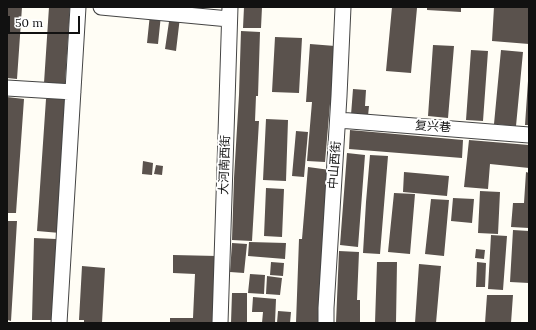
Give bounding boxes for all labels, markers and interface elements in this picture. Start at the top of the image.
scale bar [10,8,82,34]
text: 50 m [15,15,43,30]
street label: 复兴巷 [415,119,451,135]
street label: 大河南西街 [217,135,233,195]
street label: 中山西街 [326,141,344,189]

